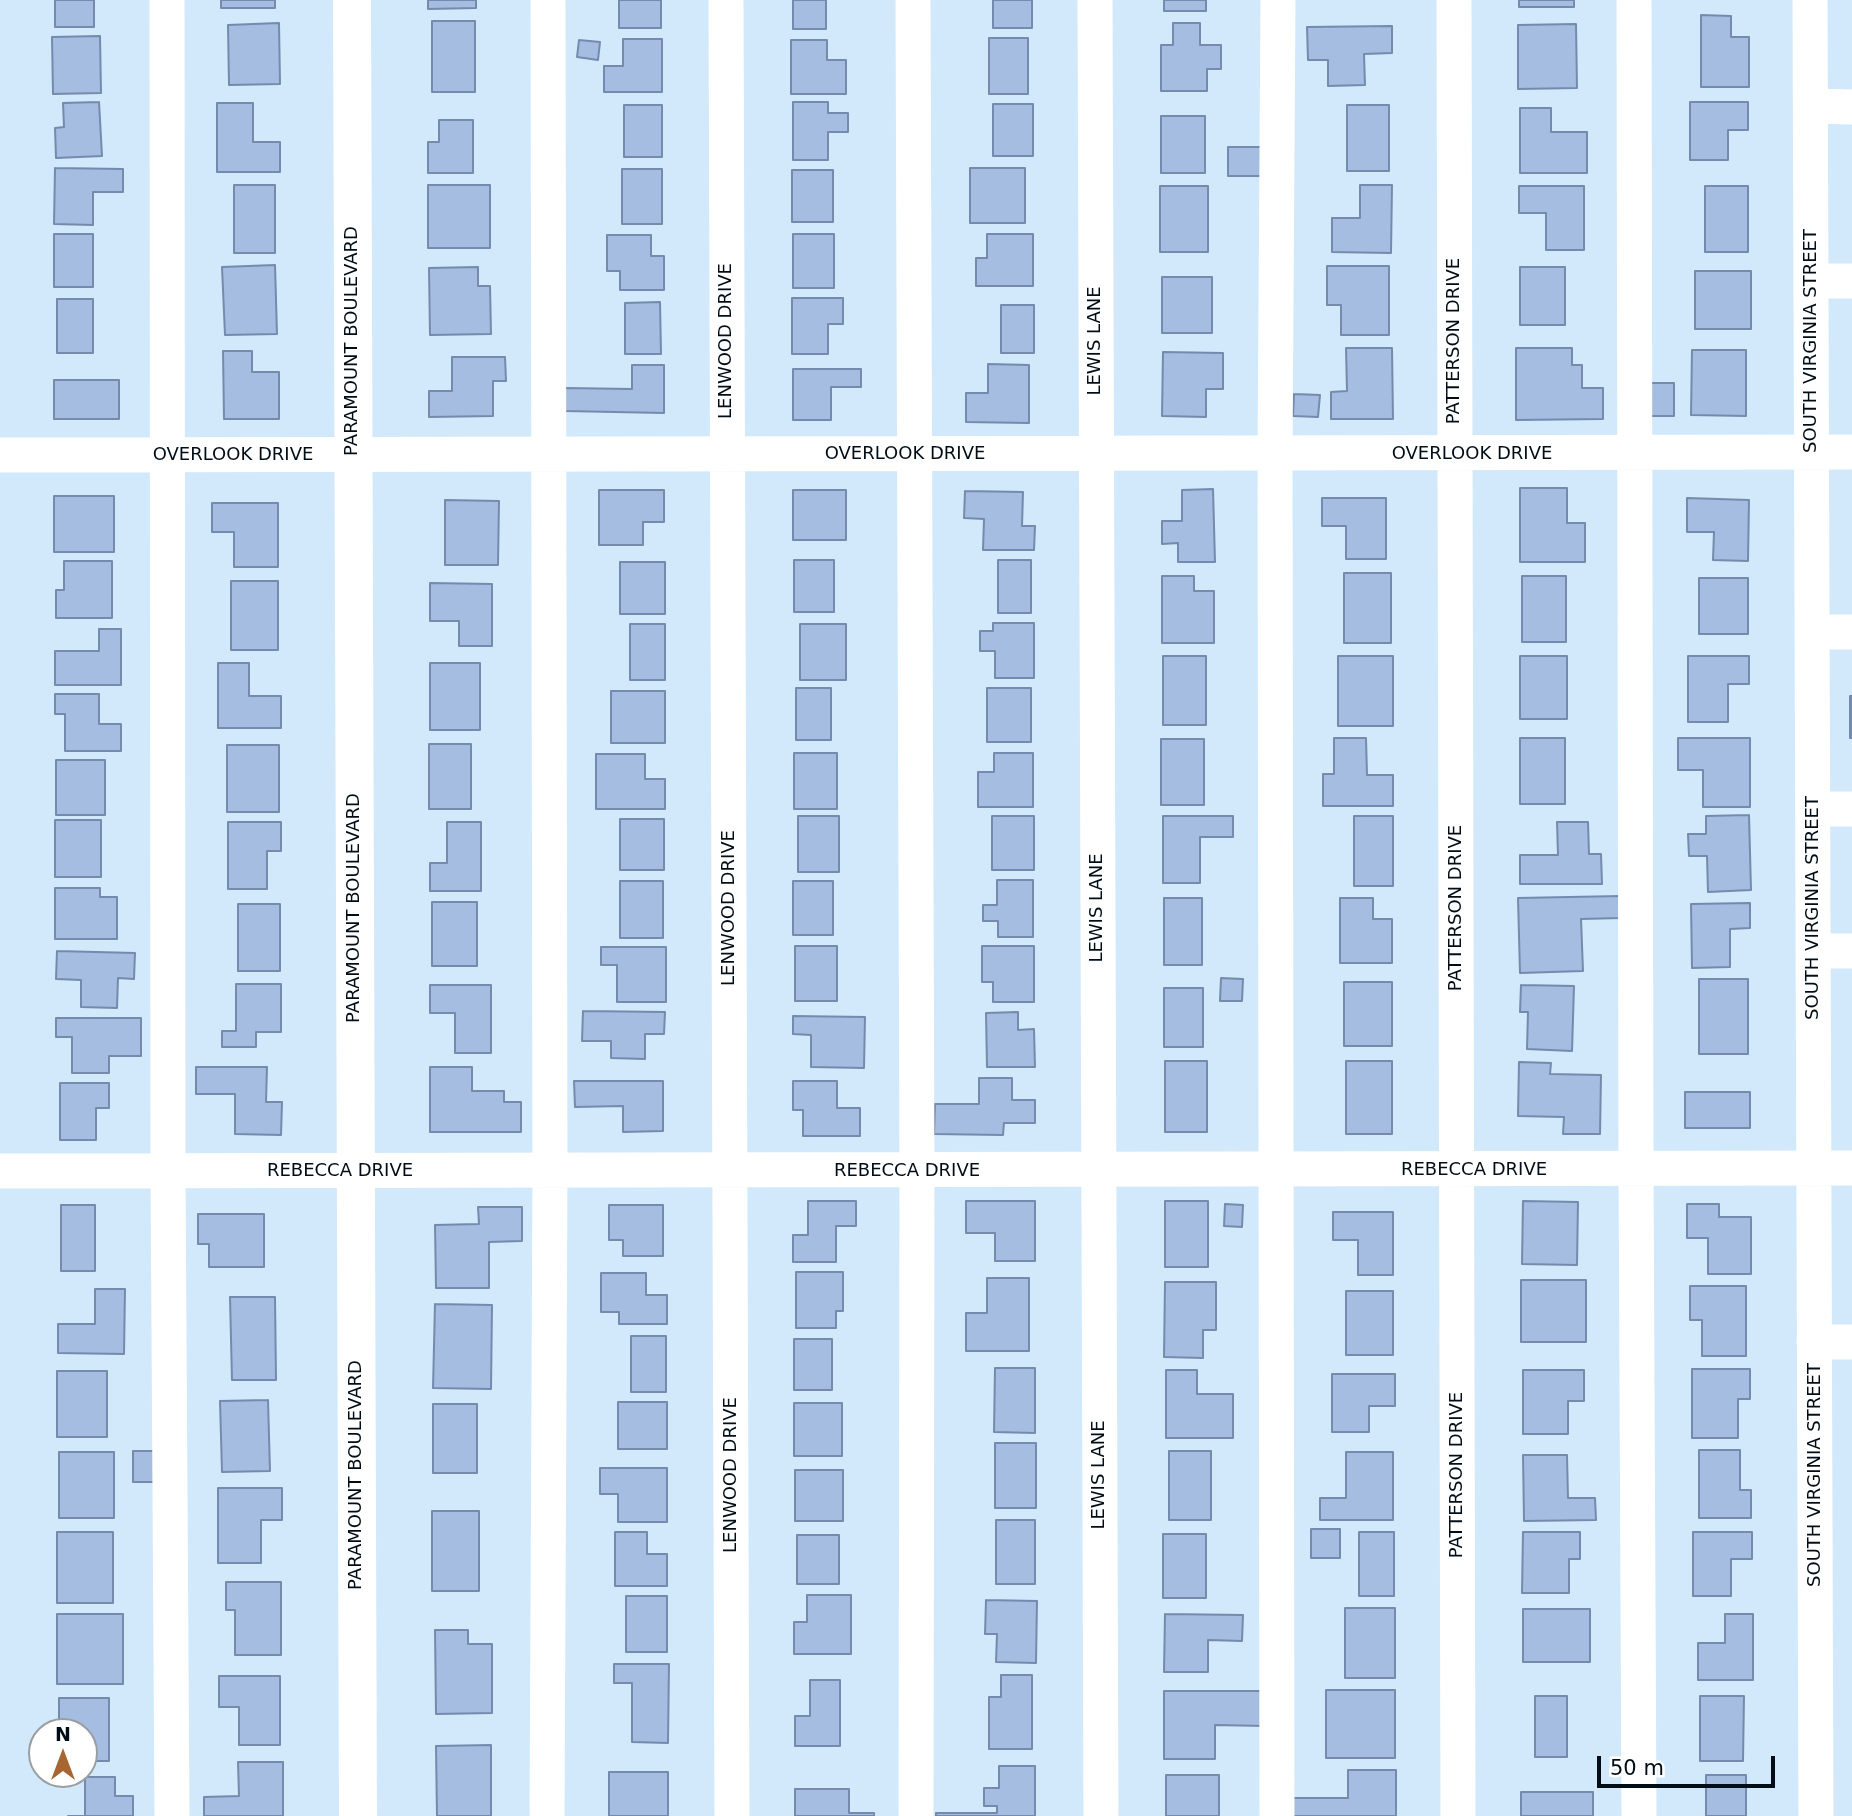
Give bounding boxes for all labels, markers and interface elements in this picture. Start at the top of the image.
street label: PARAMOUNT BOULEVARD [341,226,363,456]
street label: SOUTH VIRGINIA STREET [1800,229,1822,453]
street label: PATTERSON DRIVE [1443,258,1465,424]
street label: LENWOOD DRIVE [715,263,737,419]
street label: LEWIS LANE [1084,286,1106,396]
street label: OVERLOOK DRIVE [825,443,985,465]
street label: OVERLOOK DRIVE [1392,443,1552,465]
street label: OVERLOOK DRIVE [153,444,313,466]
street label: PARAMOUNT BOULEVARD [343,793,365,1023]
street label: SOUTH VIRGINIA STREET [1802,796,1824,1020]
street label: PATTERSON DRIVE [1445,825,1467,991]
street label: LENWOOD DRIVE [718,830,740,986]
street label: LEWIS LANE [1086,853,1108,963]
street label: REBECCA DRIVE [1401,1159,1547,1181]
street label: REBECCA DRIVE [267,1160,413,1182]
street label: REBECCA DRIVE [834,1160,980,1182]
street label: PARAMOUNT BOULEVARD [345,1360,367,1590]
street label: SOUTH VIRGINIA STREET [1804,1363,1826,1587]
street label: PATTERSON DRIVE [1446,1392,1468,1558]
street label: LENWOOD DRIVE [720,1397,742,1553]
street label: LEWIS LANE [1088,1420,1110,1530]
north arrow [28,1718,98,1788]
text: N [55,1723,71,1745]
scale bar [1600,1742,1778,1786]
text: 50 m [1610,1756,1664,1780]

